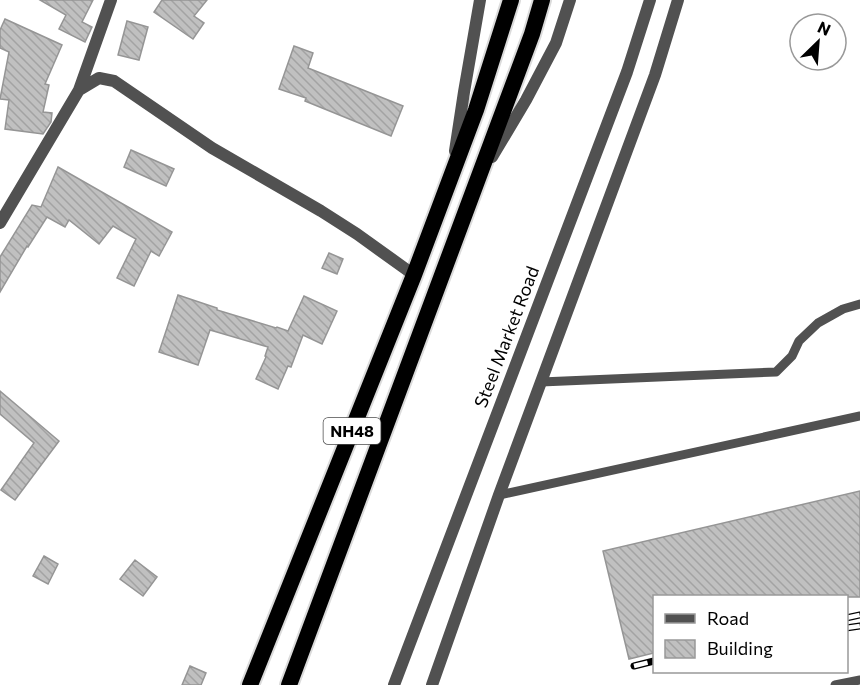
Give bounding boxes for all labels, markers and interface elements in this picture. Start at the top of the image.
north arrow [788,12,848,72]
text: N [815,17,834,39]
street label: Steel Market Road [469,263,543,411]
road number: NH48 [324,418,380,444]
legend [653,595,848,673]
text: Road [707,607,749,629]
text: Building [707,637,773,659]

